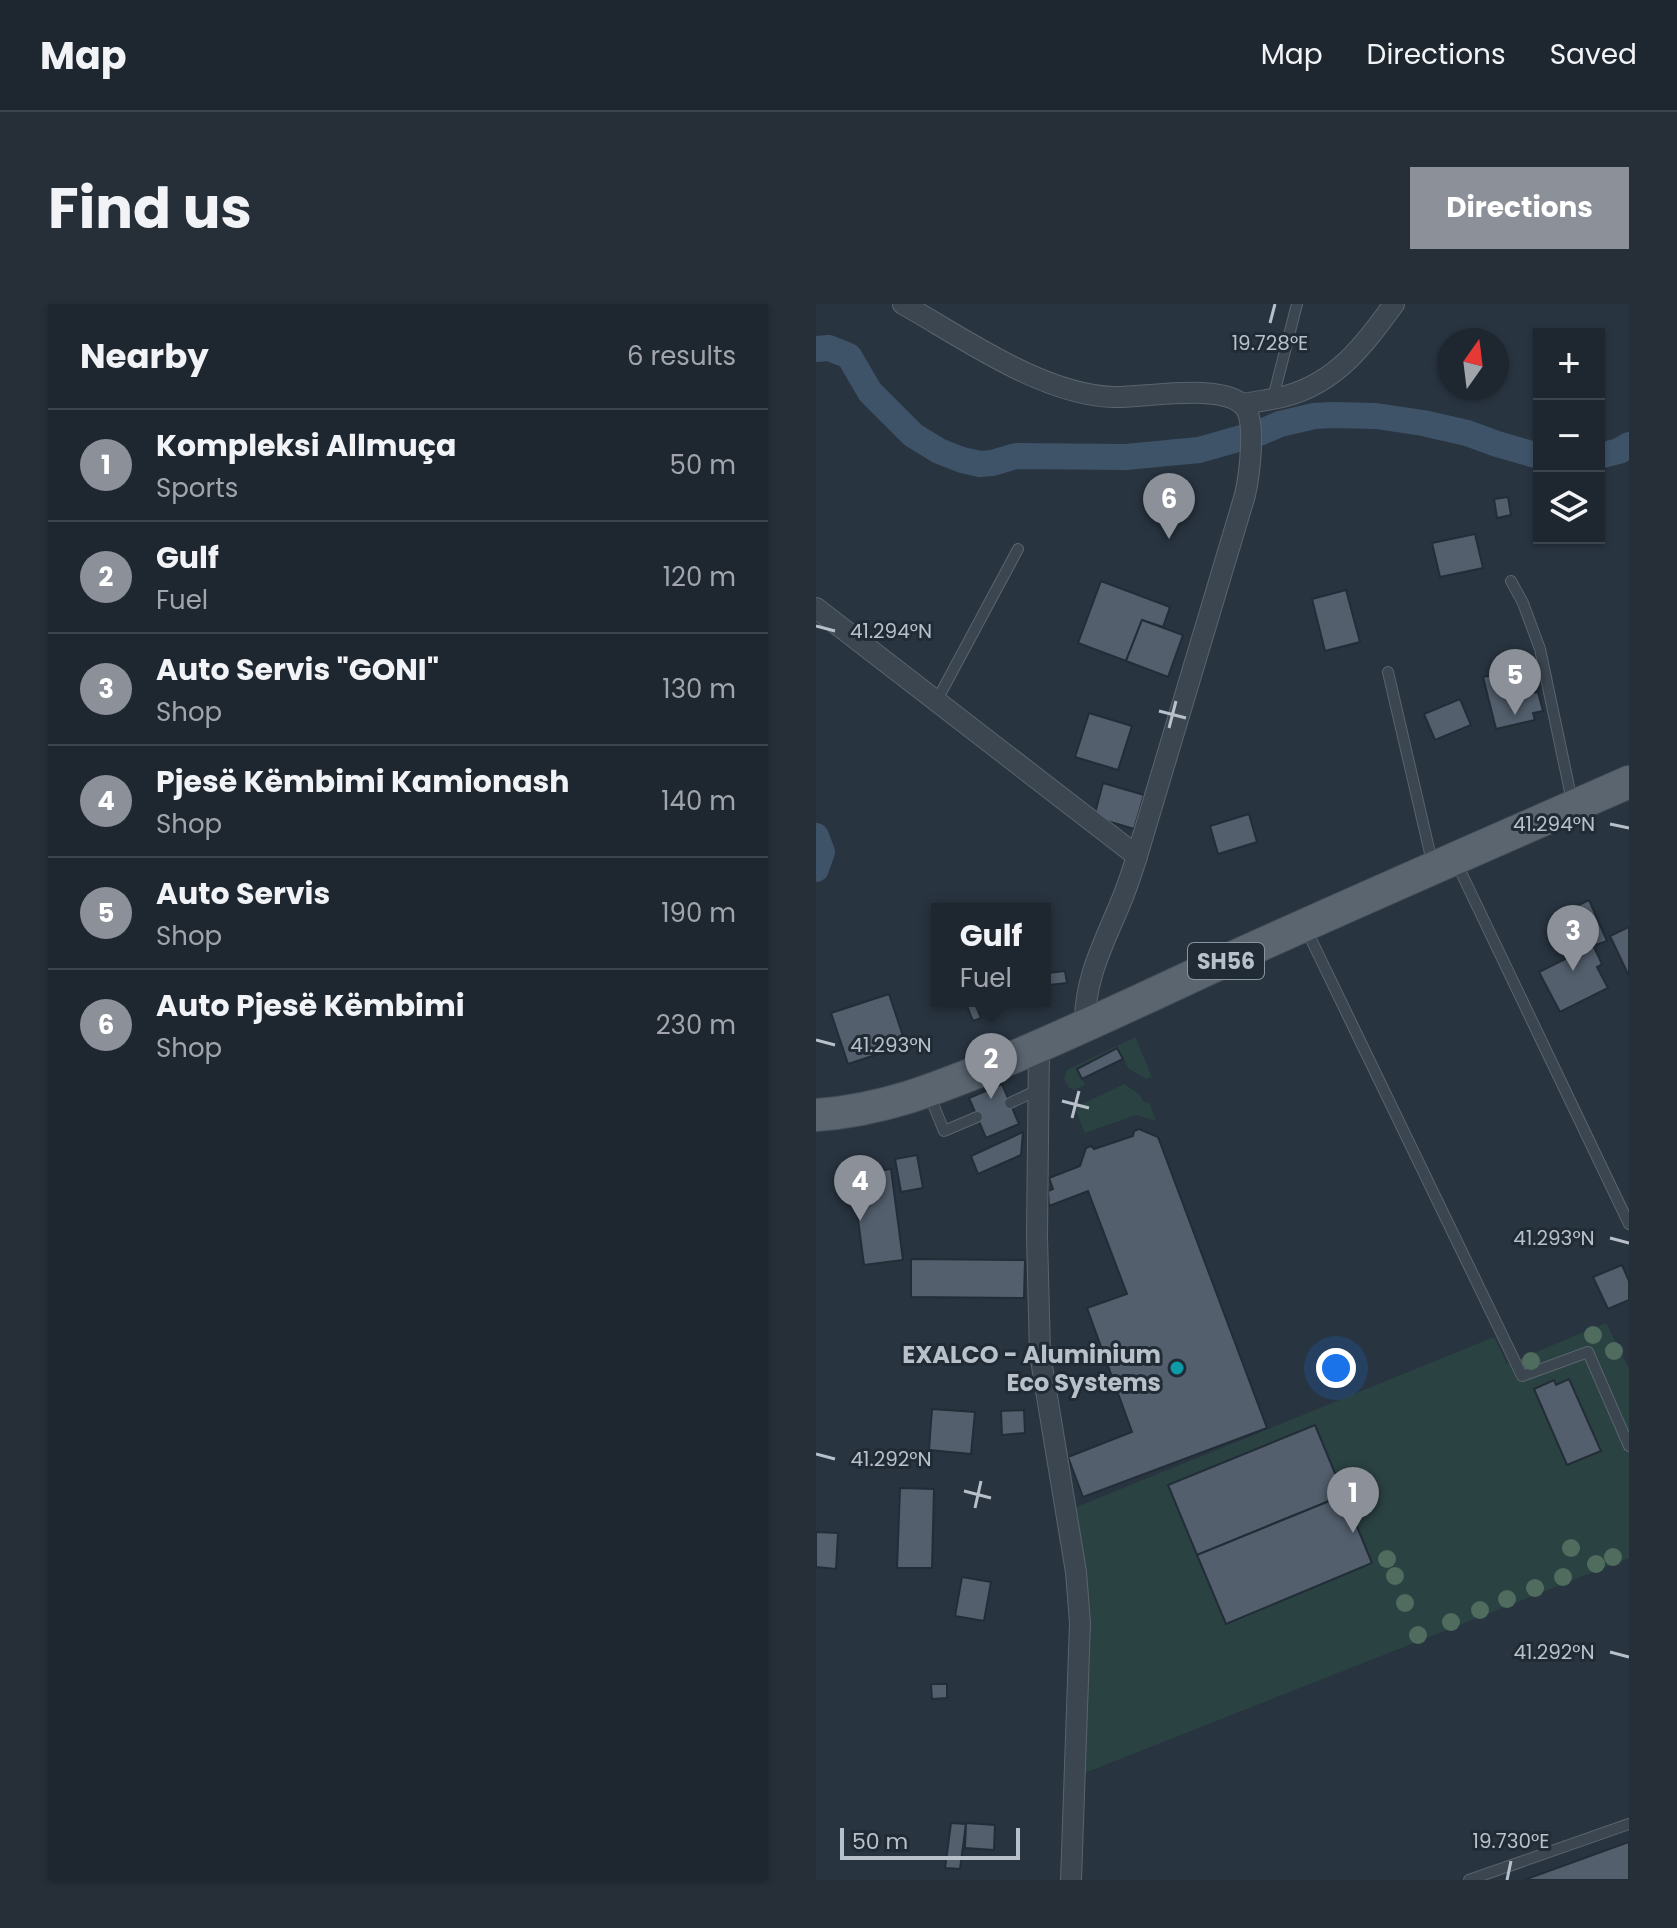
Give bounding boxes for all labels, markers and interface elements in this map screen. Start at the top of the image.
text: Map [40,29,127,82]
text: Map [1261,35,1323,74]
text: Directions [1367,35,1506,74]
text: Saved [1550,35,1637,74]
button: Directions [1410,167,1629,249]
text: Find us [48,169,252,248]
north arrow [1437,328,1509,400]
map controls [1533,328,1605,544]
button: + [1533,328,1605,400]
text: 19.728°E [1232,329,1308,357]
text: Nearby [80,332,209,380]
text: 6 results [627,338,736,374]
button: − [1533,400,1605,472]
text: Kompleksi Allmuça [156,424,456,467]
text: 1 [101,447,111,483]
text: 50 m [670,447,736,483]
text: Sports [156,470,238,506]
button: layers [1533,472,1605,544]
pin: 6 [1143,473,1195,539]
text: Gulf [156,536,219,579]
text: 2 [99,559,113,595]
text: 120 m [663,559,736,595]
text: Fuel [156,582,208,618]
text: 41.294°N [850,617,932,645]
text: Auto Servis "GONI" [156,648,439,691]
pin: 5 [1489,649,1541,715]
text: 3 [98,671,114,707]
text: 130 m [662,671,736,707]
text: Shop [156,694,222,730]
text: Pjesë Këmbimi Kamionash [156,760,570,803]
text: 4 [97,783,115,819]
text: 140 m [661,783,736,819]
text: Shop [156,806,222,842]
text: 41.294°N [1513,810,1595,838]
text: Auto Servis [156,872,330,915]
text: 5 [98,895,114,931]
text: 190 m [661,895,736,931]
popup [931,903,1051,1007]
pin: 3 [1547,905,1599,971]
text: Gulf [960,914,1022,957]
text: Shop [156,918,222,954]
road number: SH56 [1188,943,1264,979]
text: Fuel [960,960,1012,996]
text: Auto Pjesë Këmbimi [156,984,465,1027]
text: 6 [98,1007,114,1043]
text: 230 m [656,1007,736,1043]
text: Shop [156,1030,222,1066]
text: 41.293°N [850,1031,932,1059]
pin: 2 [965,1033,1017,1099]
pin: 4 [834,1155,886,1221]
text: 41.293°N [1513,1224,1595,1252]
place label: EXALCO - Aluminium Eco Systems [902,1338,1161,1399]
your location [1316,1348,1356,1388]
marker: EXALCO - Aluminium Eco Systems [1168,1359,1186,1377]
text: 41.292°N [850,1445,932,1473]
pin: 1 [1327,1467,1379,1533]
text: 41.292°N [1513,1638,1595,1666]
scale bar [840,1824,1020,1860]
text: 50 m [852,1826,908,1857]
text: 19.730°E [1473,1827,1549,1855]

